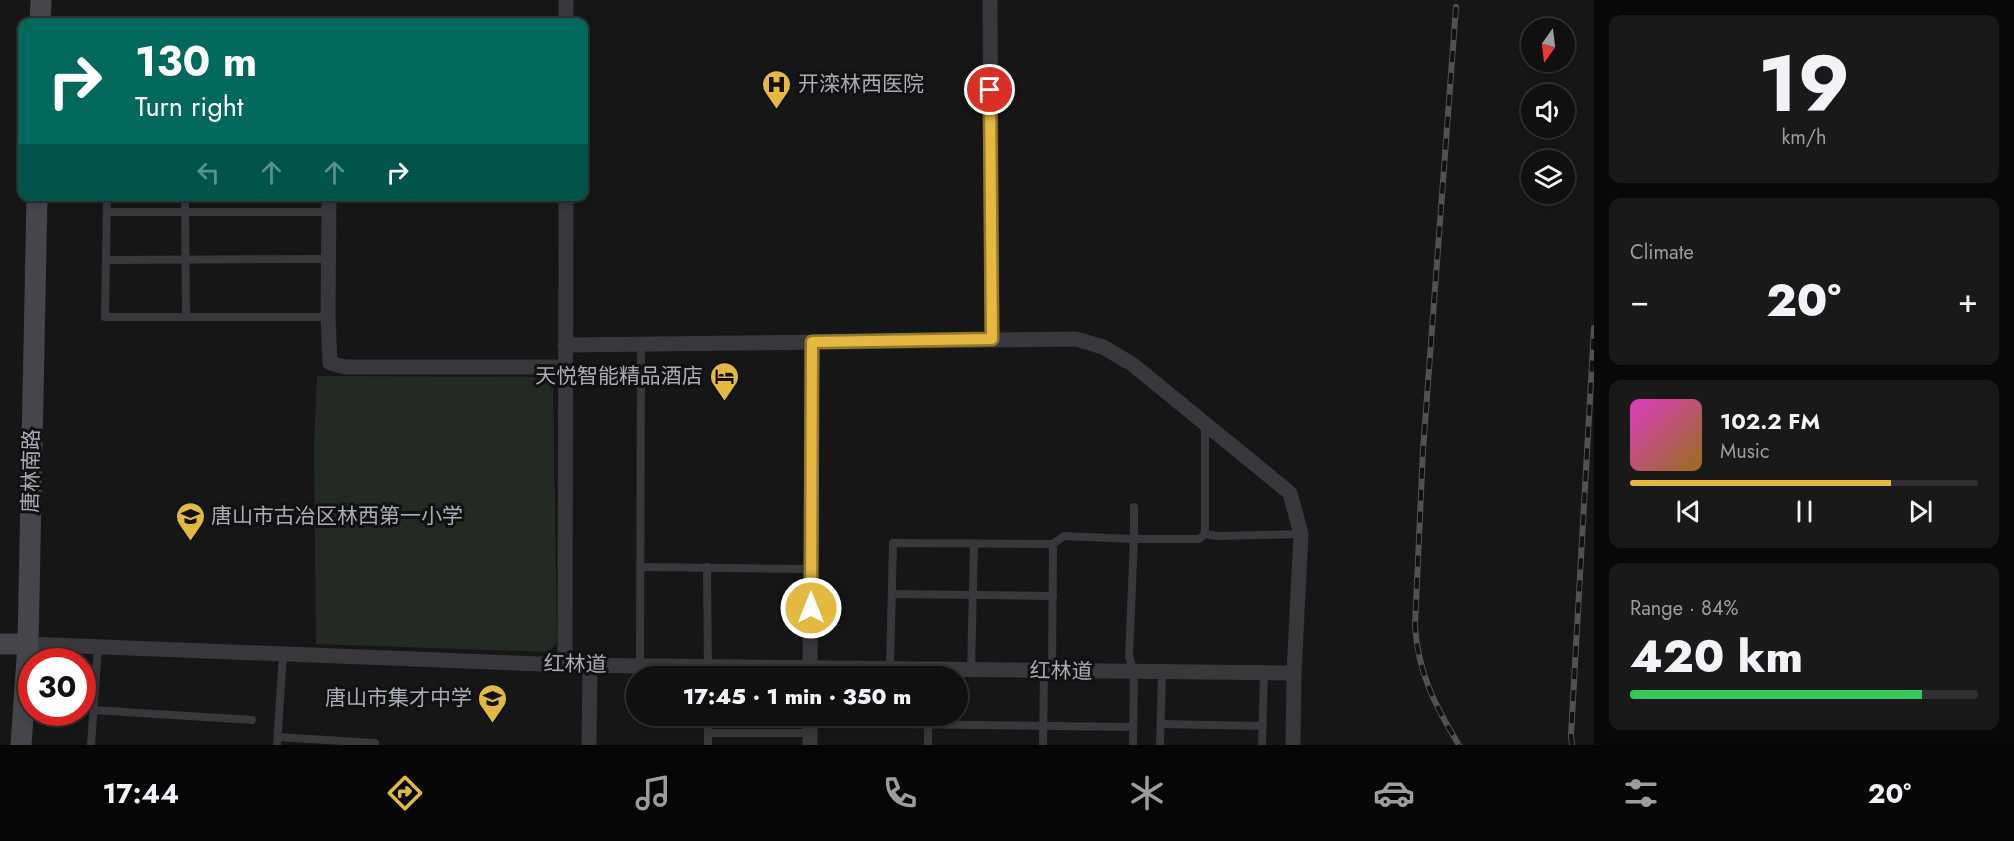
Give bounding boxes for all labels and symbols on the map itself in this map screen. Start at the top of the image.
north arrow [1521,18,1575,72]
pin [964,64,1015,115]
hospital icon: 开滦林西医院 [761,68,793,110]
place label: 开滦林西医院 [798,69,924,99]
hotel icon: 天悦智能精品酒店 [708,360,740,402]
place label: 天悦智能精品酒店 [535,361,703,391]
street label: 唐林南路 [15,429,47,513]
school or university icon: 唐山市古冶区林西第一小学 [174,500,206,542]
place label: 唐山市古冶区林西第一小学 [211,501,463,531]
position arrow [779,576,843,640]
speed limit sign: 30 [18,648,96,726]
street label: 红林道 [543,648,607,680]
street label: 红林道 [1029,655,1093,687]
school or university icon: 唐山市集才中学 [477,682,509,724]
place label: 唐山市集才中学 [325,683,472,713]

